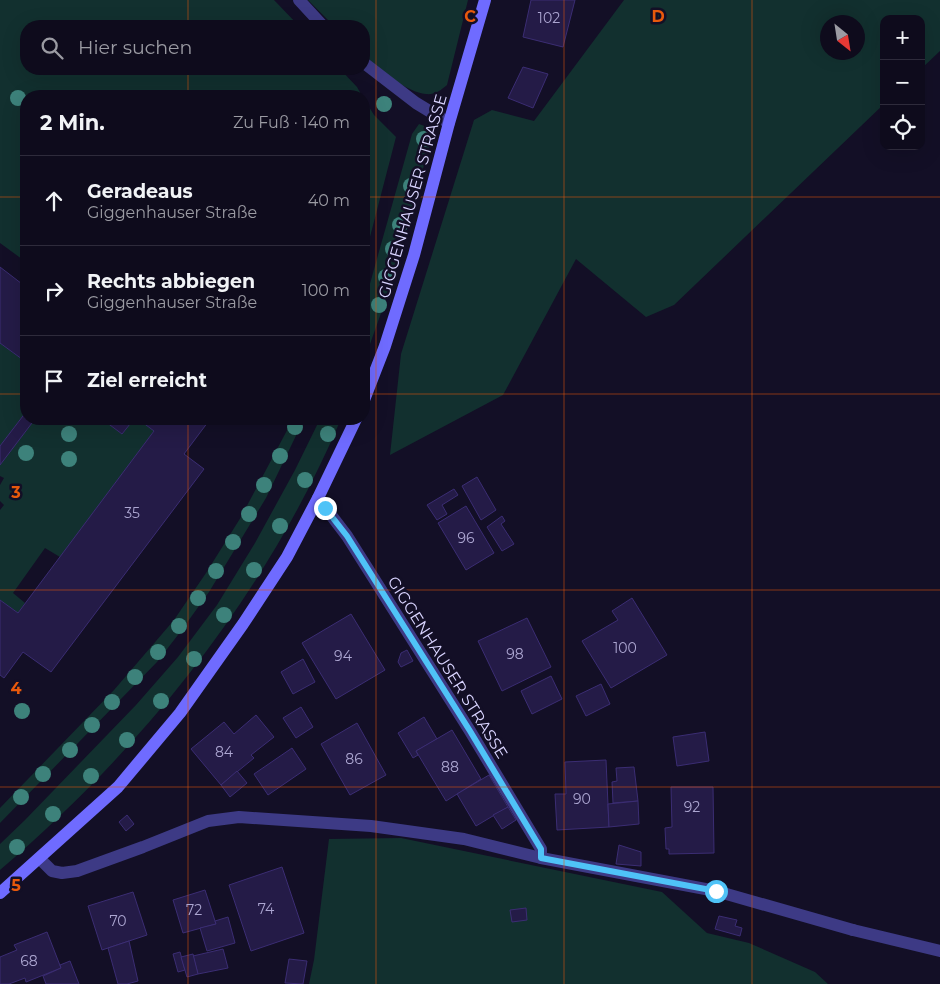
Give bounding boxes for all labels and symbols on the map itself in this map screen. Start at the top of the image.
text: C [464,7,476,26]
text: D [651,7,665,26]
house number: 102 [538,9,560,27]
north arrow [820,15,865,60]
street label: GIGGENHAUSER STRASSE [374,92,451,300]
text: 3 [10,483,21,502]
route end [314,497,337,520]
house number: 35 [124,504,140,522]
house number: 96 [457,529,475,547]
street label: GIGGENHAUSER STRASSE [384,573,512,762]
house number: 100 [613,639,637,657]
house number: 98 [506,645,524,663]
house number: 94 [334,647,353,665]
text: 4 [10,679,22,698]
house number: 84 [215,743,234,761]
house number: 86 [345,750,363,768]
house number: 88 [441,758,459,776]
house number: 90 [573,790,591,808]
house number: 92 [684,798,700,816]
text: 5 [11,876,21,895]
route start [705,880,728,903]
house number: 74 [258,900,275,918]
house number: 72 [186,901,202,919]
house number: 70 [109,912,127,930]
house number: 68 [20,952,38,970]

